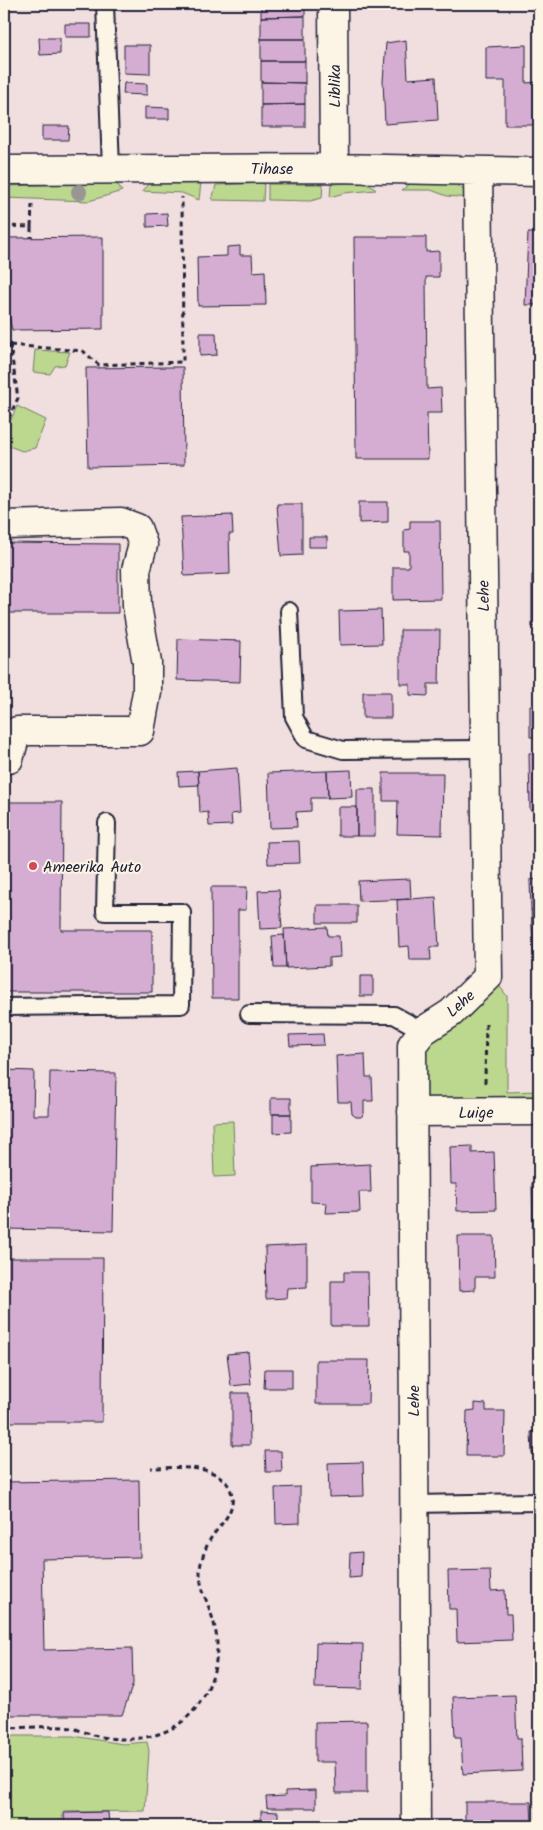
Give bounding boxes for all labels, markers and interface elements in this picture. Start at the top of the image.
street label: Liblika [323,64,348,108]
street label: Tihase [251,157,293,182]
street label: Lehe [472,580,497,612]
place label: Ameerika Auto [43,855,141,880]
marker: Ameerika Auto [27,860,39,872]
street label: Lehe [441,984,481,1024]
street label: Luige [458,1101,494,1126]
street label: Lehe [402,1385,427,1417]

